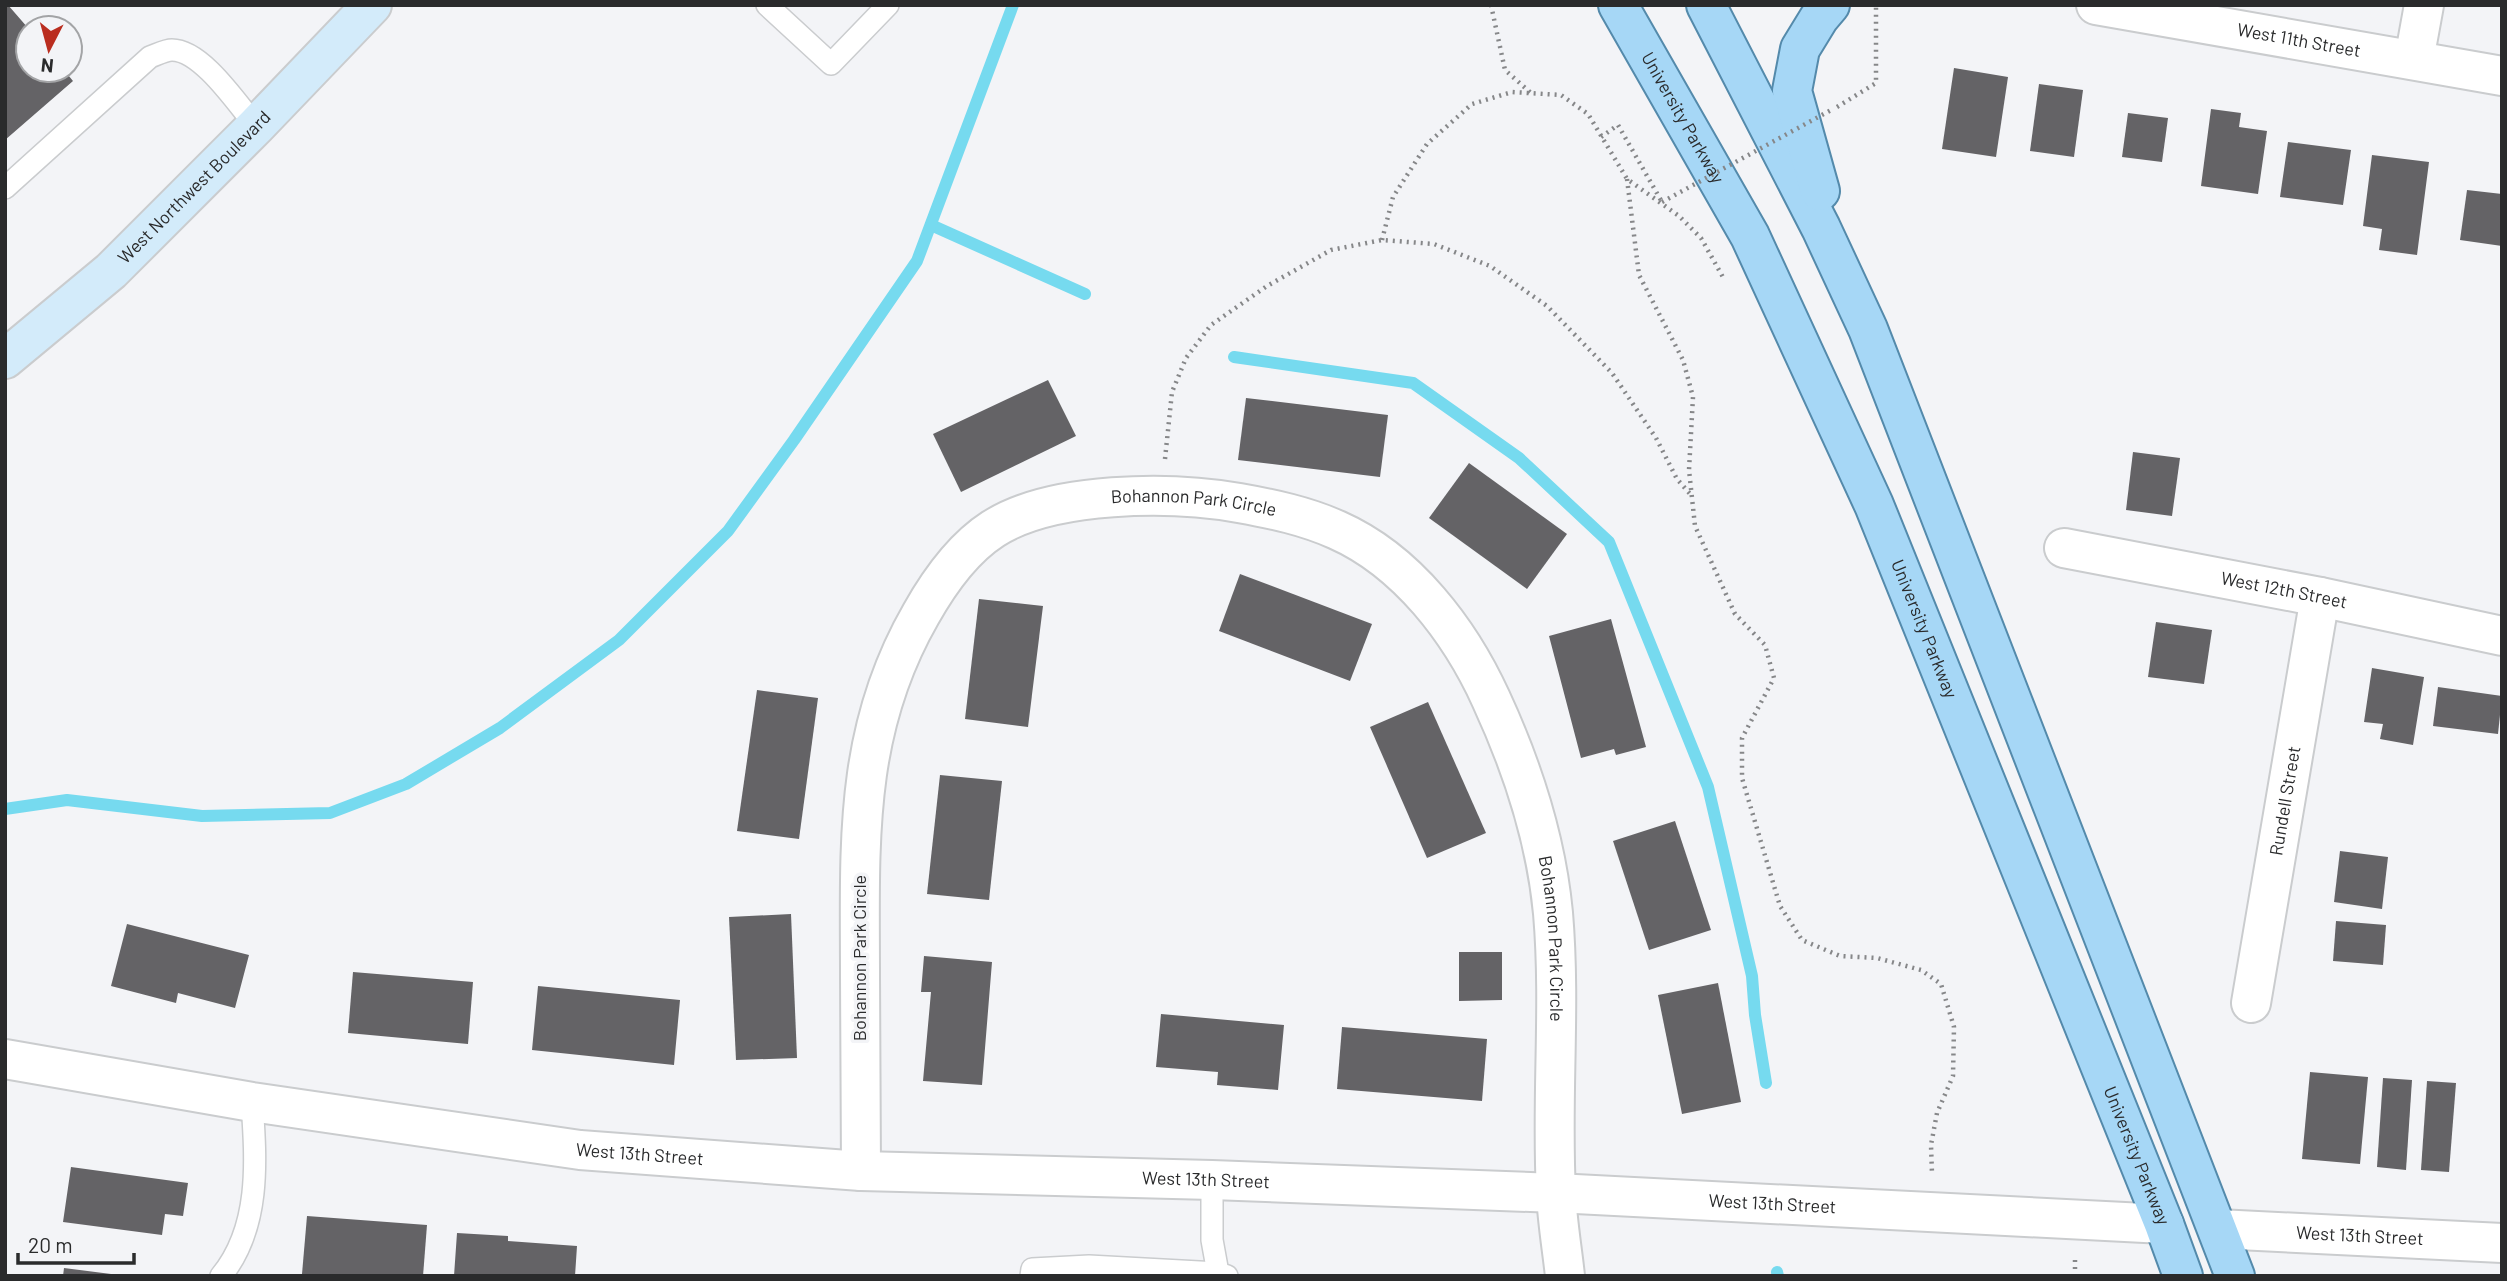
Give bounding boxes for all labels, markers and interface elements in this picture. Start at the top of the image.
north arrow [14,14,84,84]
street label: West 11th Street [2236,18,2363,61]
street label: University Parkway [1637,48,1730,187]
text: N [40,54,55,79]
street label: West Northwest Boulevard [113,106,275,268]
street label: Bohannon Park Circle [1110,484,1279,520]
street label: University Parkway [1887,556,1963,701]
street label: West 12th Street [2219,566,2349,613]
street label: Rundell Street [2264,744,2304,857]
street label: Bohannon Park Circle [1535,854,1568,1022]
street label: Bohannon Park Circle [848,875,870,1041]
street label: University Parkway [2100,1083,2175,1228]
street label: West 13th Street [575,1138,704,1169]
street label: West 13th Street [1142,1166,1270,1192]
street label: West 13th Street [1708,1189,1837,1217]
street label: West 13th Street [2295,1221,2424,1249]
scale bar [18,1222,133,1266]
text: 20 m [28,1232,73,1257]

